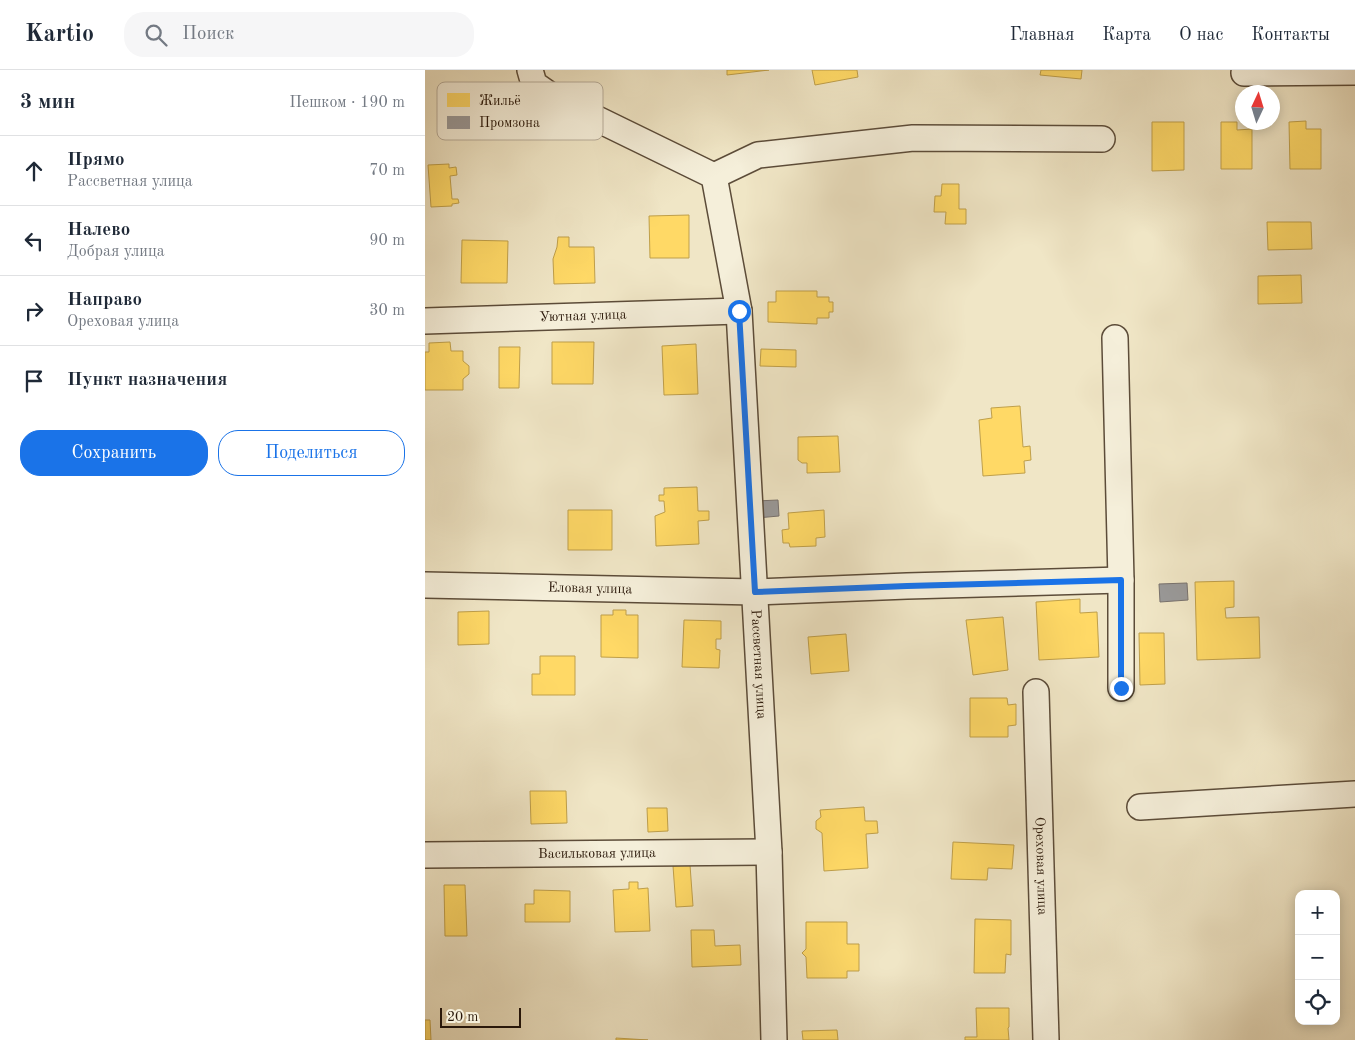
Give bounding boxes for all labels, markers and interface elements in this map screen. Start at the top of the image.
search box [124,12,474,57]
icon: search [142,21,170,49]
text: Kartio [25,23,94,47]
text: Поиск [182,25,234,44]
text: Главная [1010,26,1074,44]
text: Карта [1102,26,1151,44]
text: О нас [1179,26,1223,44]
text: Контакты [1251,26,1330,44]
legend [437,82,603,140]
north arrow [1235,85,1280,130]
text: 3 мин [20,92,75,113]
text: Жильё [479,94,521,108]
text: Пешком · 190 m [289,95,405,111]
text: Промзона [479,116,540,130]
text: Прямо [67,151,125,170]
icon: ahead [20,157,48,185]
text: 70 m [369,163,405,179]
text: Рассветная улица [67,174,193,190]
text: Налево [67,221,130,240]
icon: left [20,227,48,255]
text: 90 m [369,233,405,249]
text: Добрая улица [67,244,165,260]
text: Направо [67,291,142,310]
icon: right [20,297,48,325]
route start [728,300,751,323]
text: 30 m [369,303,405,319]
street label: Уютная улица [539,308,627,324]
text: Ореховая улица [67,314,179,330]
icon: arrive [20,367,48,395]
text: Пункт назначения [67,371,227,390]
button: Сохранить [20,430,208,476]
button: Поделиться [218,430,405,476]
street label: Еловая улица [548,581,632,596]
street label: Рассветная улица [749,609,769,720]
route end [1110,677,1133,700]
street label: Ореховая улица [1033,817,1049,915]
street label: Васильковая улица [538,846,656,861]
map controls [1295,890,1340,1025]
button: + [1295,890,1340,935]
button: − [1295,935,1340,980]
button: locate [1295,980,1340,1025]
scale bar [440,1005,521,1028]
text: 20 m [447,1010,478,1024]

